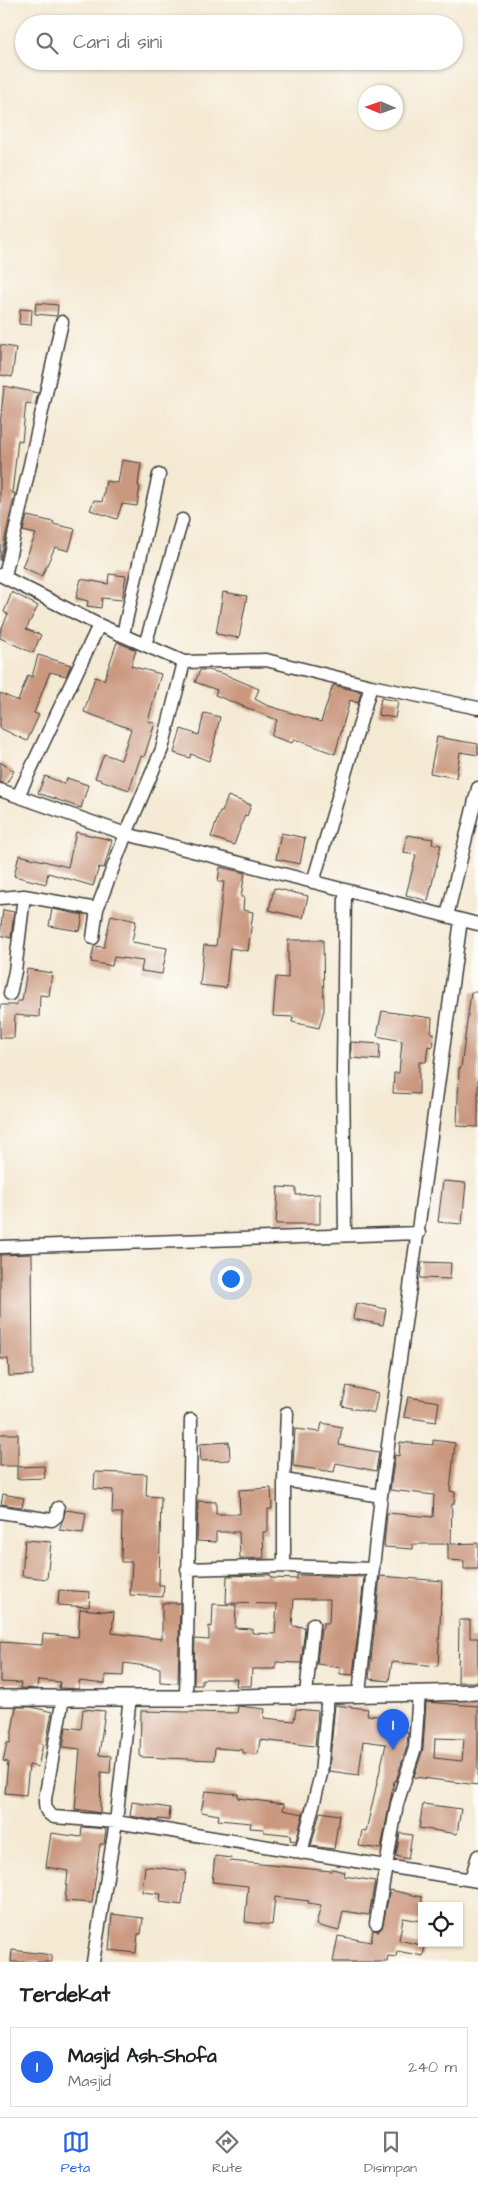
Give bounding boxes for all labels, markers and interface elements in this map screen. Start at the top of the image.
search box [15,15,463,70]
icon: search [33,29,61,57]
text: Cari di sini [73,29,162,56]
north arrow [358,85,403,130]
your location [218,1266,244,1292]
pin: 1 [377,1709,409,1750]
map controls [418,1902,463,1947]
button: locate [418,1902,463,1947]
text: Terdekat [20,1980,110,2009]
text: Masjid Ash-Shofa [68,2043,217,2070]
text: 1 [36,2056,38,2078]
text: 240 m [408,2056,457,2078]
text: Masjid [68,2070,111,2092]
tab: Peta [61,2128,90,2178]
tab: Rute [212,2128,242,2178]
tab: Disimpan [364,2128,417,2178]

